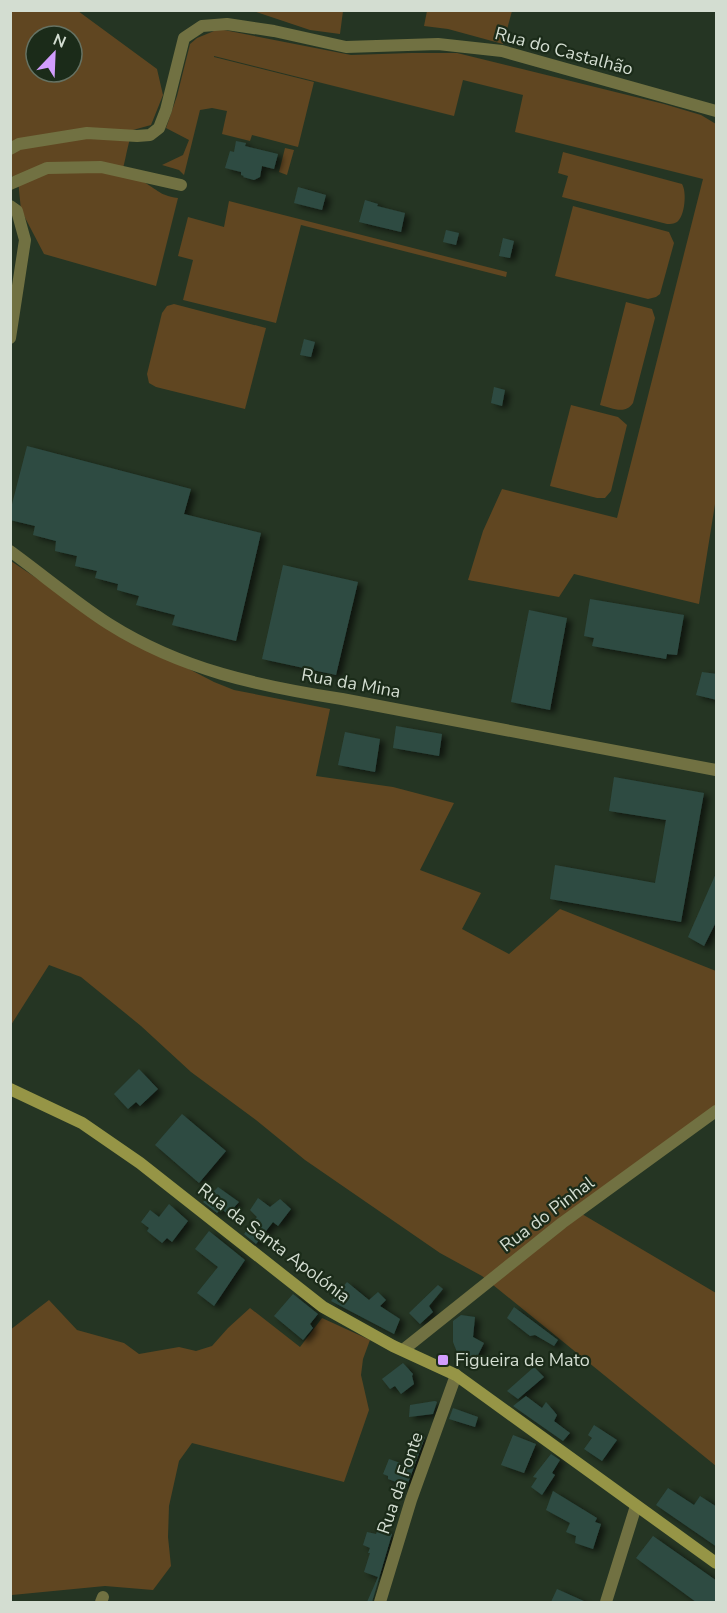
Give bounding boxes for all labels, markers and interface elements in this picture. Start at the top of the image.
street label: Rua do Castalhão [492,21,636,81]
north arrow [24,24,84,84]
text: N [50,29,69,54]
street label: Rua da Mina [300,662,402,704]
street label: Rua do Pinhal [495,1170,600,1257]
street label: Rua da Santa Apolónia [193,1178,355,1308]
place label: Figueira de Mato [455,1348,590,1372]
marker: Figueira de Mato [436,1353,450,1367]
street label: Rua da Fonte [371,1429,429,1537]

